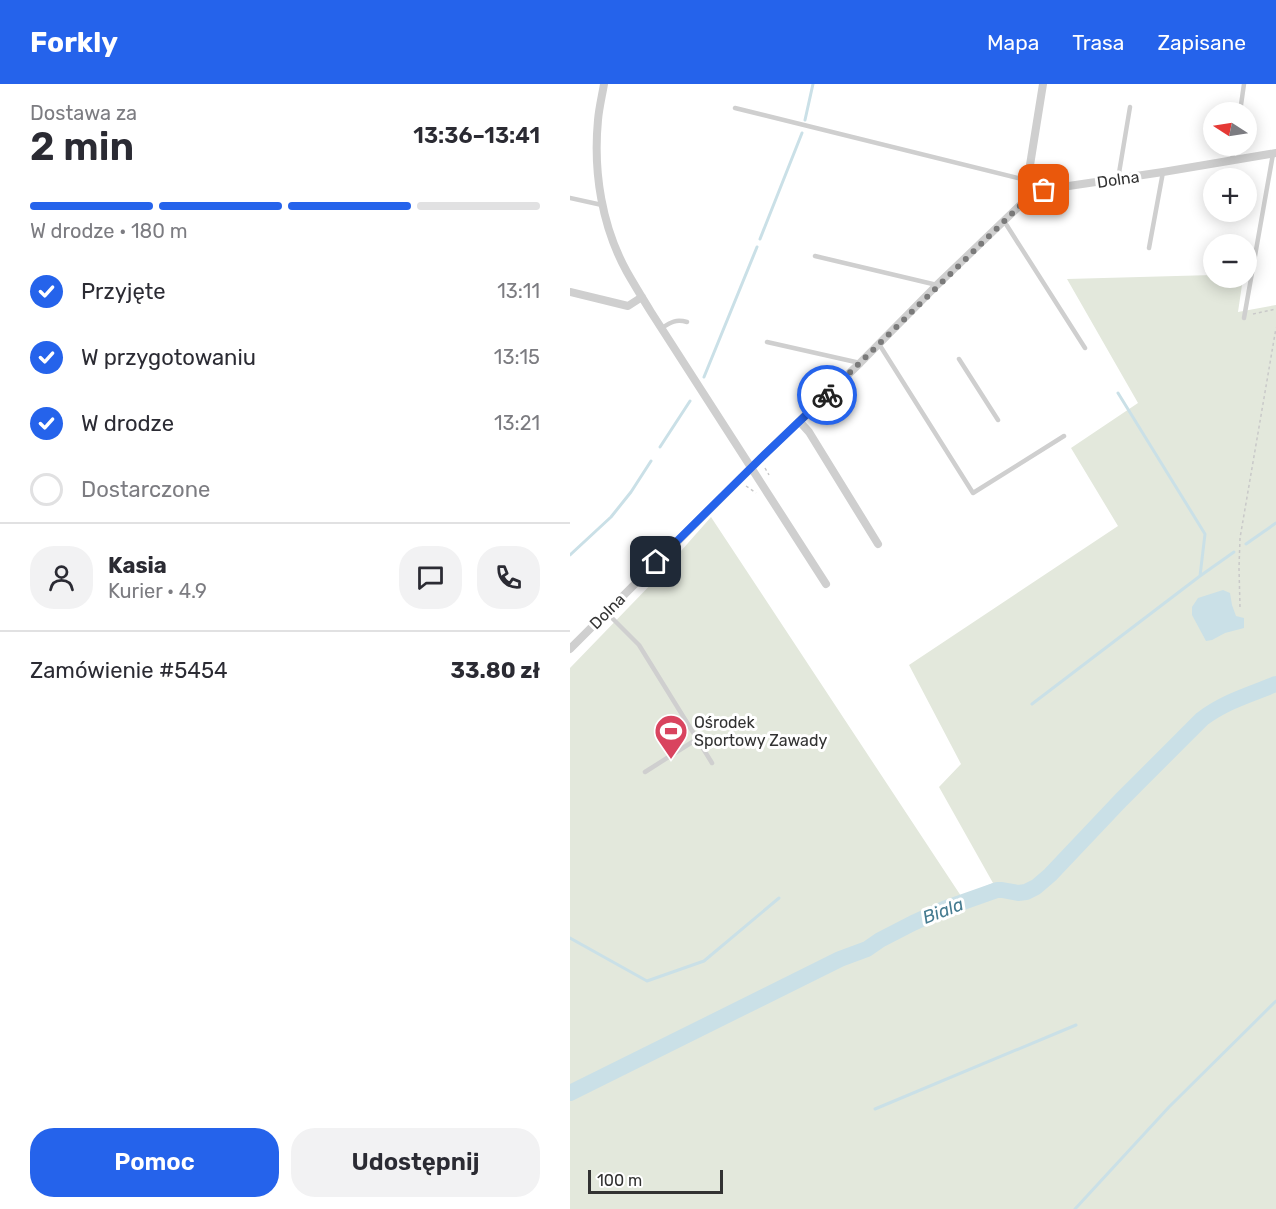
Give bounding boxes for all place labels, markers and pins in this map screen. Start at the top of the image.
pin [1018,164,1069,215]
pin [630,536,681,587]
sports icon: Ośrodek Sportowy Zawady [653,713,689,760]
place label: Ośrodek Sportowy Zawady [694,713,827,750]

